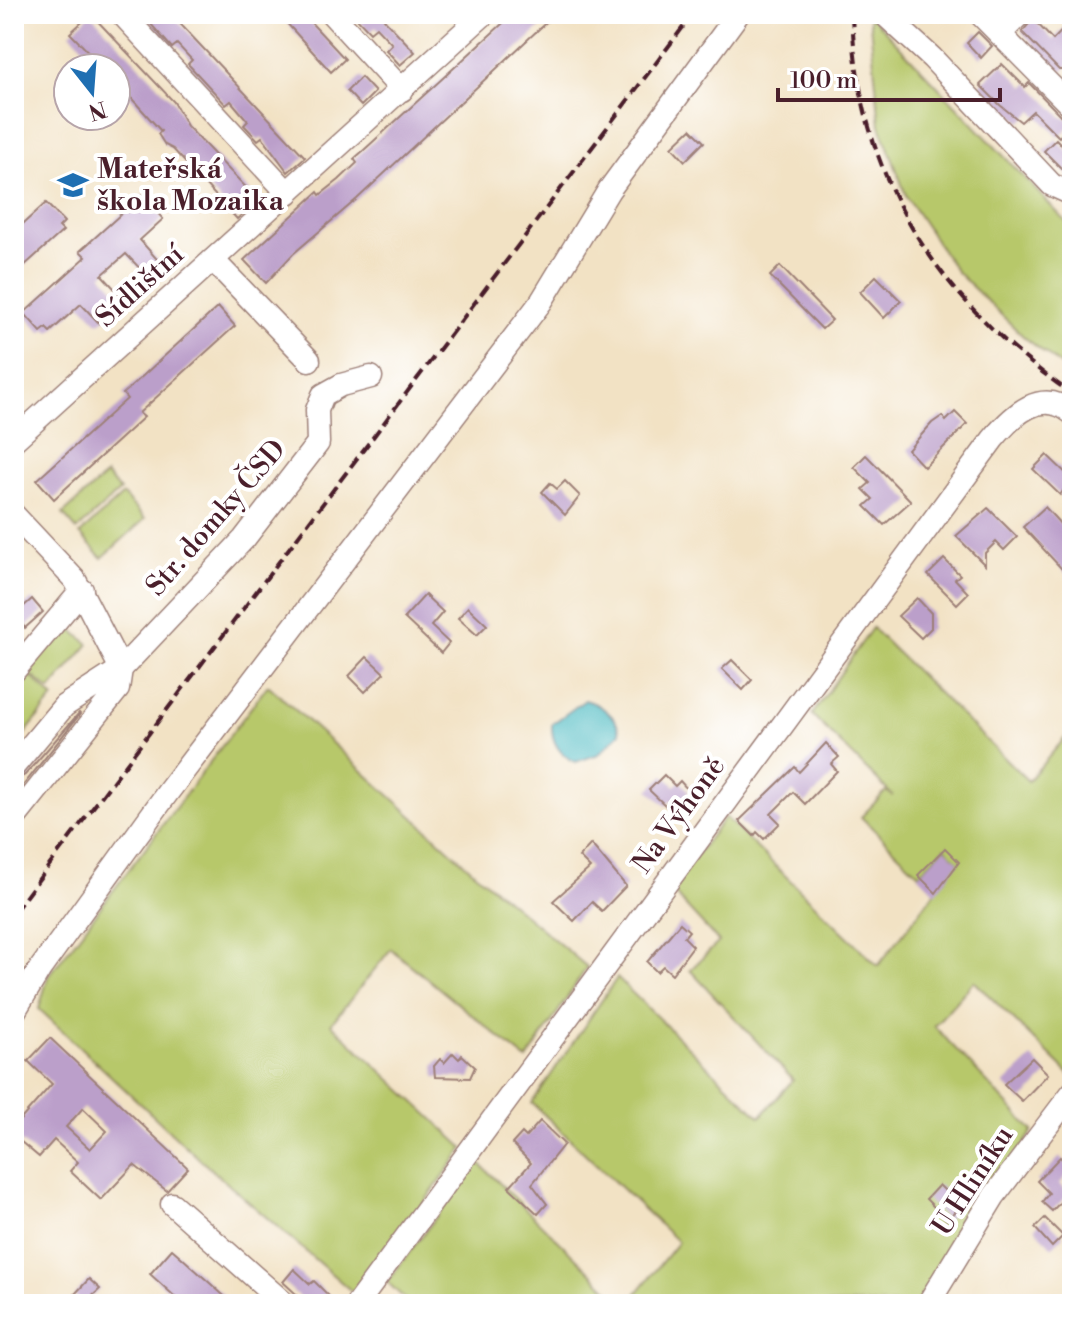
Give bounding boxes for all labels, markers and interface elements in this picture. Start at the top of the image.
north arrow [52,52,132,132]
scale bar [778,52,1000,102]
text: 100 m [790,66,857,96]
text: N [85,94,110,125]
place label: Mateřská škola Mozaika [97,152,285,219]
school or university icon: Mateřská škola Mozaika [56,168,90,202]
street label: Sídlištní [89,236,193,335]
street label: Str. domky ČSD [137,431,293,603]
street label: Na Výhoně [625,750,733,880]
street label: U Hliníku [925,1120,1021,1242]

